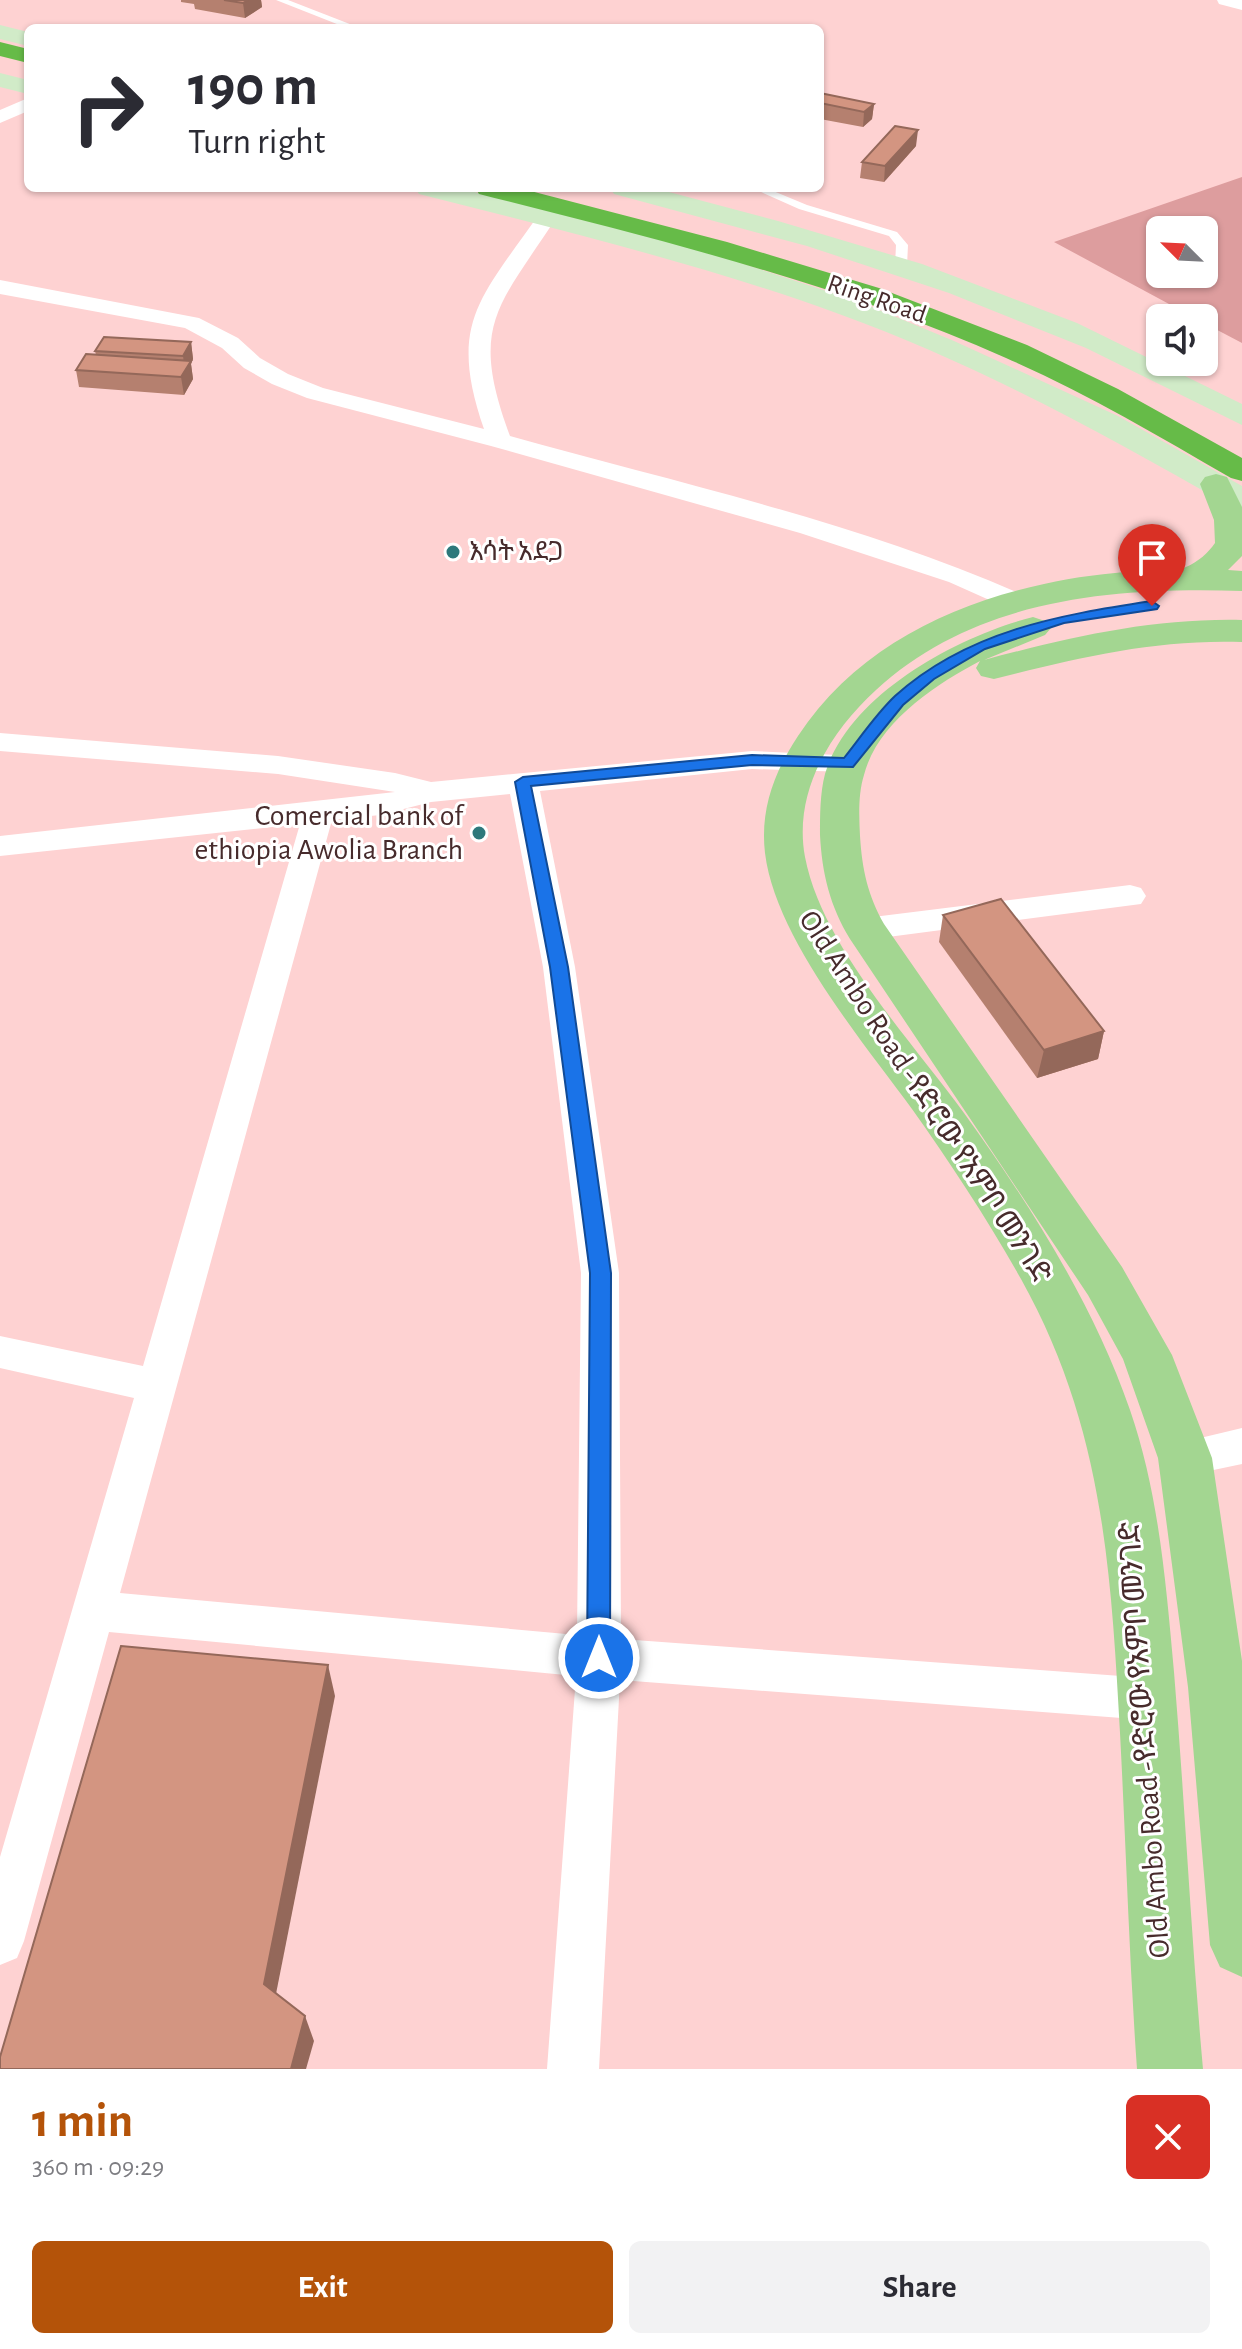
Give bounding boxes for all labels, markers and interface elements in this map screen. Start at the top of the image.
icon: right [56,56,160,160]
text: 190 m [188,59,318,115]
text: Turn right [188,124,325,160]
north arrow [1146,216,1218,288]
map controls [1146,216,1218,376]
street label: Ring Road [824,270,930,328]
button: sound [1146,304,1218,376]
pin [1118,524,1186,606]
icon: arrive [1130,536,1174,580]
place label: እሳት አደጋ [469,539,564,565]
marker: እሳት አደጋ [444,543,462,561]
place label: Comercial bank of ethiopia Awolia Branch [195,801,465,865]
marker: Comercial bank of ethiopia Awolia Branch [470,824,488,842]
street label: Old Ambo Road -የድሮው የአምቦ መንገድ [793,905,1057,1289]
street label: Old Ambo Road -የድሮው የአምቦ መንገድ [1115,1521,1175,1959]
position arrow [557,1616,641,1700]
button: close [1126,2095,1210,2179]
text: 1 min [32,2098,133,2146]
text: 360 m · 09:29 [32,2154,164,2180]
button: Exit [32,2241,613,2333]
button: Share [629,2241,1210,2333]

